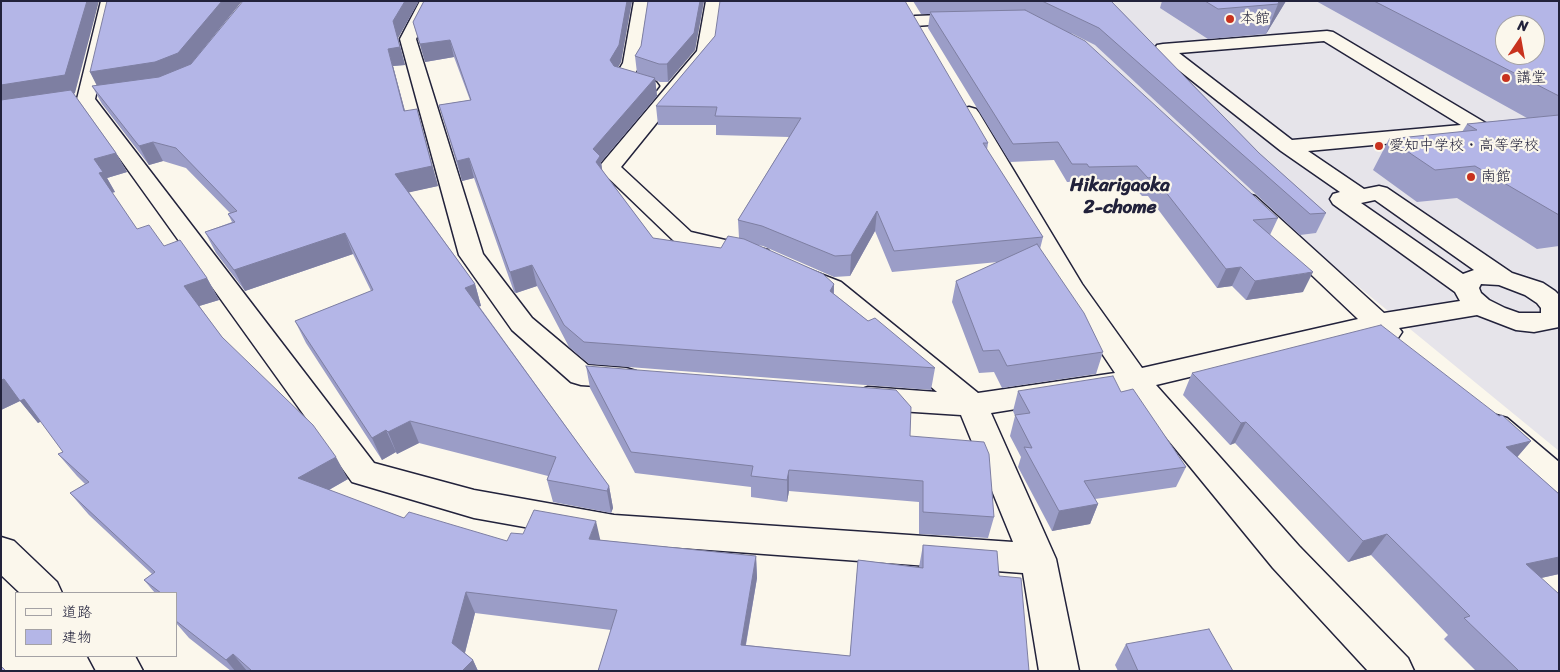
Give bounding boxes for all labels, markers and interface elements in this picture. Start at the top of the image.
place label: 本館 [1240,10,1270,28]
marker: 本館 [1224,13,1236,25]
text: N [1516,13,1530,39]
north arrow [1495,15,1545,65]
place label: 講堂 [1516,69,1546,87]
marker: 講堂 [1500,72,1512,84]
place label: 愛知中学校・高等学校 [1389,137,1539,155]
marker: 愛知中学校・高等学校 [1373,140,1385,152]
place label: 南館 [1481,168,1511,186]
marker: 南館 [1465,171,1477,183]
district label: Hikarigaoka 2-chome [1070,175,1170,219]
legend [15,592,178,657]
text: 道路 [62,599,92,625]
text: 建物 [62,624,92,650]

